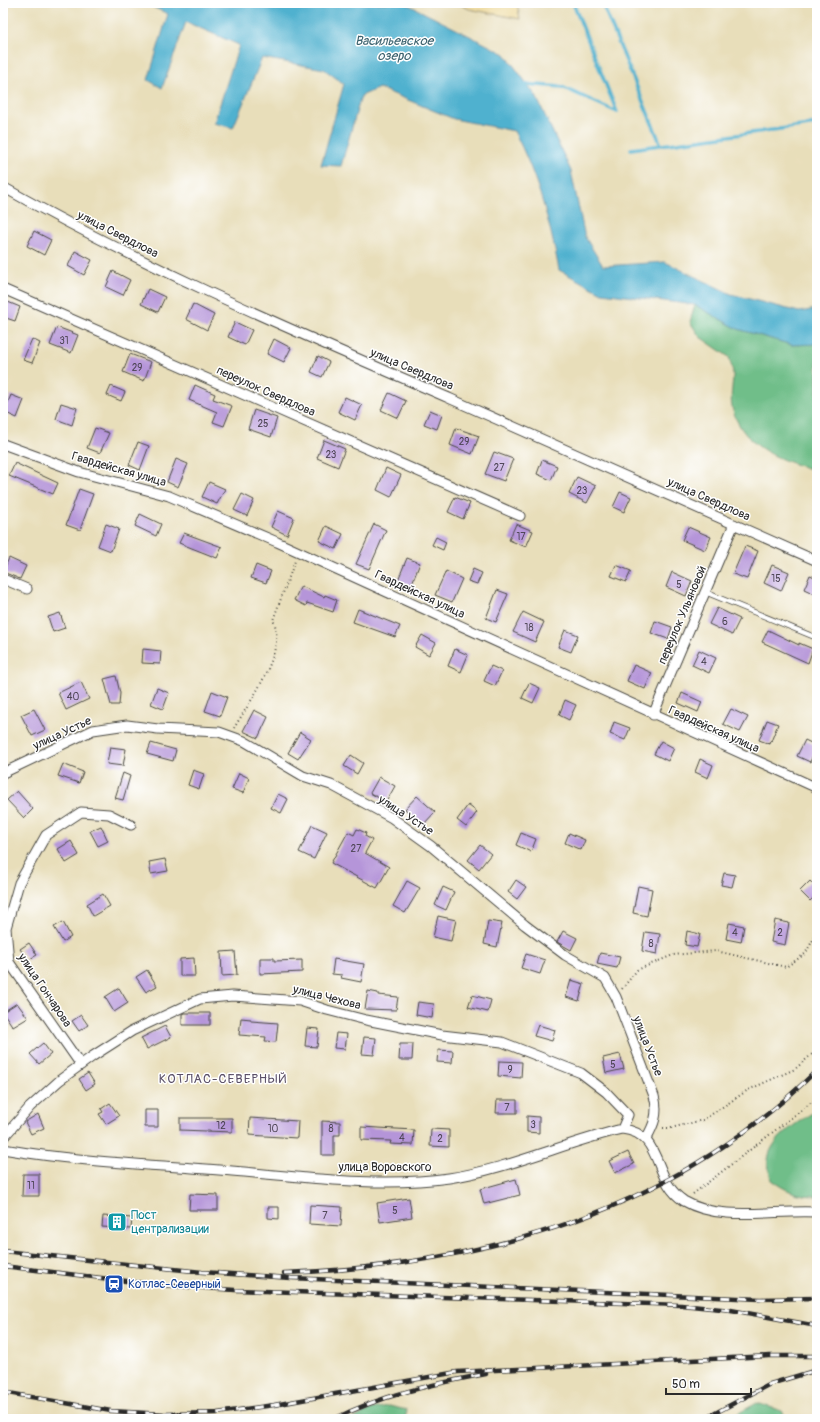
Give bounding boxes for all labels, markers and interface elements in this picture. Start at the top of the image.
water label: Васильевское озеро [355,33,435,64]
street label: улица Свердлова [74,207,161,261]
house number: 31 [59,335,69,347]
street label: улица Свердлова [367,345,456,394]
house number: 29 [132,362,142,374]
street label: переулок Свердлова [214,363,318,420]
house number: 25 [257,418,269,430]
house number: 29 [459,436,469,448]
street label: Гвардейская улица [70,449,168,490]
house number: 23 [326,449,337,461]
house number: 27 [494,462,505,474]
street label: улица Свердлова [664,474,753,525]
house number: 23 [577,485,588,497]
house number: 17 [516,531,526,543]
street label: переулок Ульяновой [655,563,710,667]
street label: Гвардейская улица [372,567,468,622]
house number: 15 [771,573,781,585]
house number: 5 [676,579,682,591]
house number: 6 [722,616,728,628]
house number: 18 [525,622,533,634]
house number: 4 [701,656,707,668]
house number: 40 [67,691,79,703]
street label: Гвардейская улица [666,703,762,756]
street label: улица Устье [30,713,94,754]
street label: улица Устье [374,791,436,839]
house number: 27 [351,843,362,855]
house number: 4 [732,927,738,939]
house number: 2 [777,927,783,939]
house number: 8 [648,938,654,950]
street label: улица Гончарова [14,950,75,1030]
street label: улица Чехова [290,982,363,1013]
street label: улица Устье [629,1013,666,1078]
house number: 5 [610,1059,616,1071]
house number: 9 [507,1064,513,1076]
district label: КОТЛАС-СЕВЕРНЫЙ [159,1071,287,1087]
house number: 7 [504,1102,510,1114]
house number: 3 [530,1119,536,1131]
house number: 12 [216,1120,226,1132]
house number: 10 [268,1123,279,1135]
house number: 8 [328,1123,334,1135]
house number: 4 [399,1132,405,1144]
house number: 2 [437,1133,443,1145]
street label: улица Воровского [337,1160,432,1175]
house number: 11 [27,1180,35,1192]
house number: 5 [392,1205,398,1217]
place label: Пост централизации [131,1208,210,1237]
house number: 7 [322,1210,328,1222]
building icon: Пост централизации [106,1211,128,1233]
station icon: Котлас-Северный [103,1273,125,1295]
place label: Котлас-Северный [128,1277,221,1292]
scale bar [666,1370,751,1396]
text: 50 m [672,1377,700,1392]

